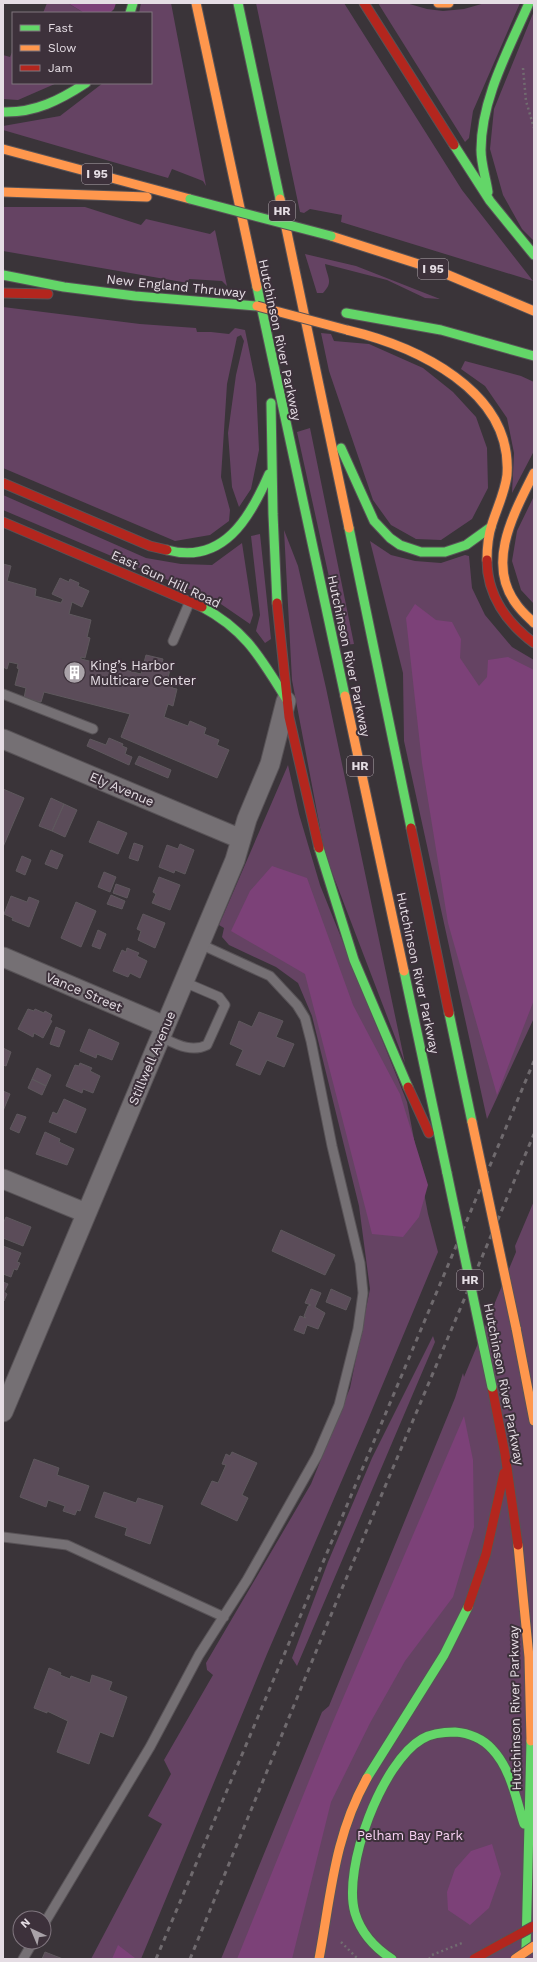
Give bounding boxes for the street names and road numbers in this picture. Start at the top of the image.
road number: I 95 [82,164,112,184]
road number: HR [269,201,295,221]
street label: Hutchinson River Parkway [256,258,305,423]
road number: I 95 [418,259,448,279]
street label: New England Thruway [106,271,247,301]
street label: East Gun Hill Road [109,547,223,611]
street label: Hutchinson River Parkway [325,574,374,739]
road number: HR [347,756,373,776]
street label: Ely Avenue [88,769,156,809]
street label: Hutchinson River Parkway [394,891,443,1056]
street label: Vance Street [44,969,125,1015]
street label: Stillwell Avenue [125,1009,179,1107]
road number: HR [457,1270,483,1290]
street label: Hutchinson River Parkway [481,1302,527,1467]
street label: Hutchinson River Parkway [506,1625,524,1791]

